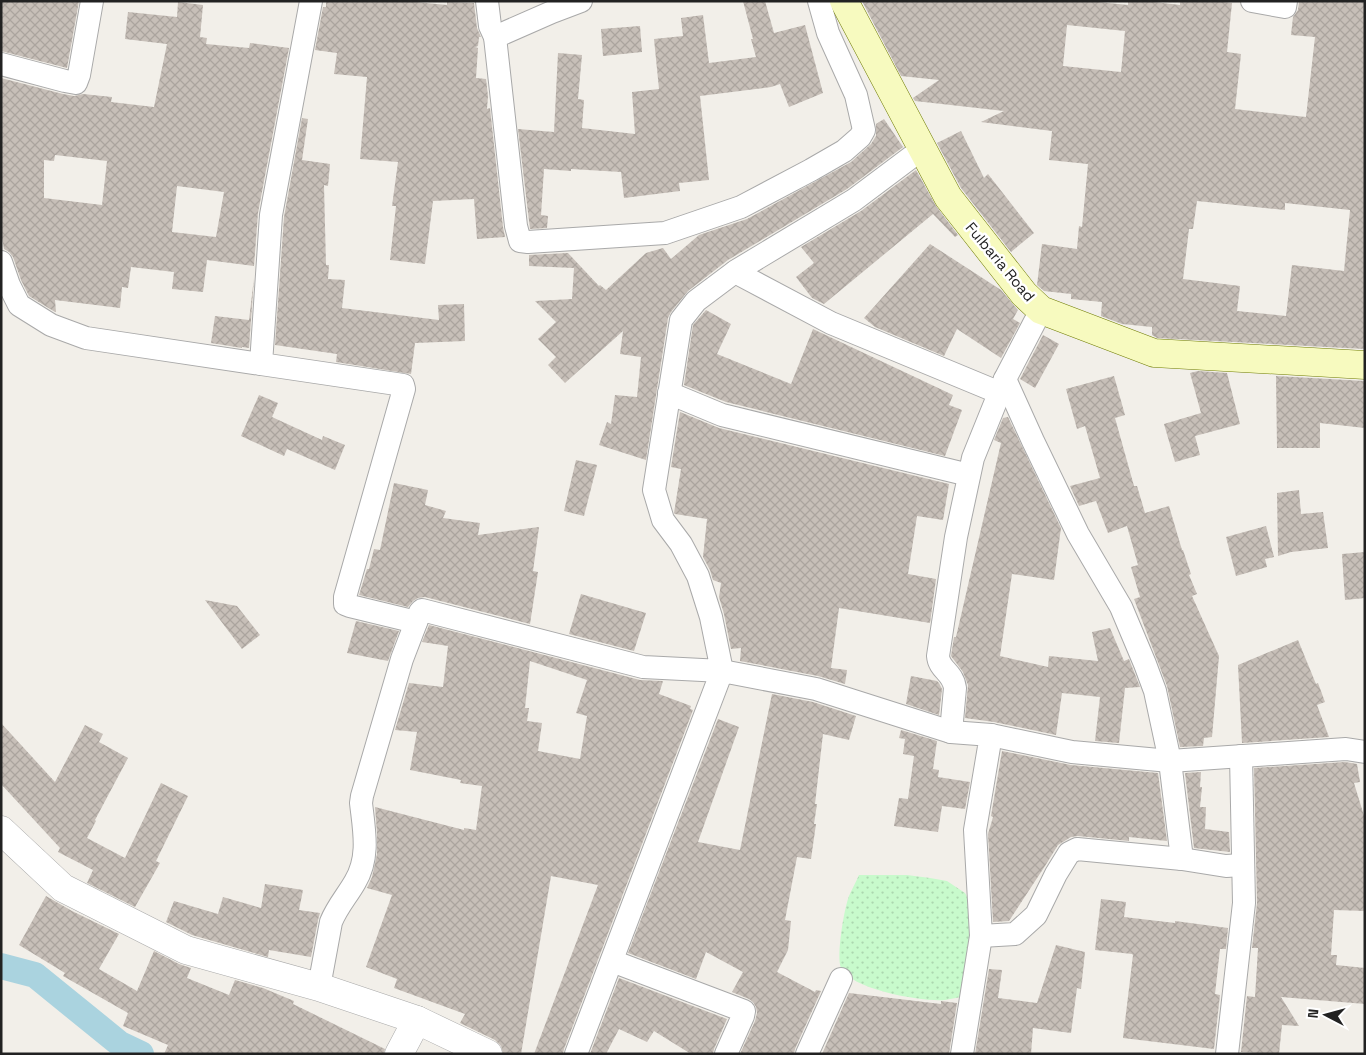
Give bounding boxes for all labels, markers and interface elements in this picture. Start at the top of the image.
street label: Fulbaria Road [962,218,1039,305]
north arrow [1301,990,1351,1040]
text: N [1304,1008,1323,1019]

